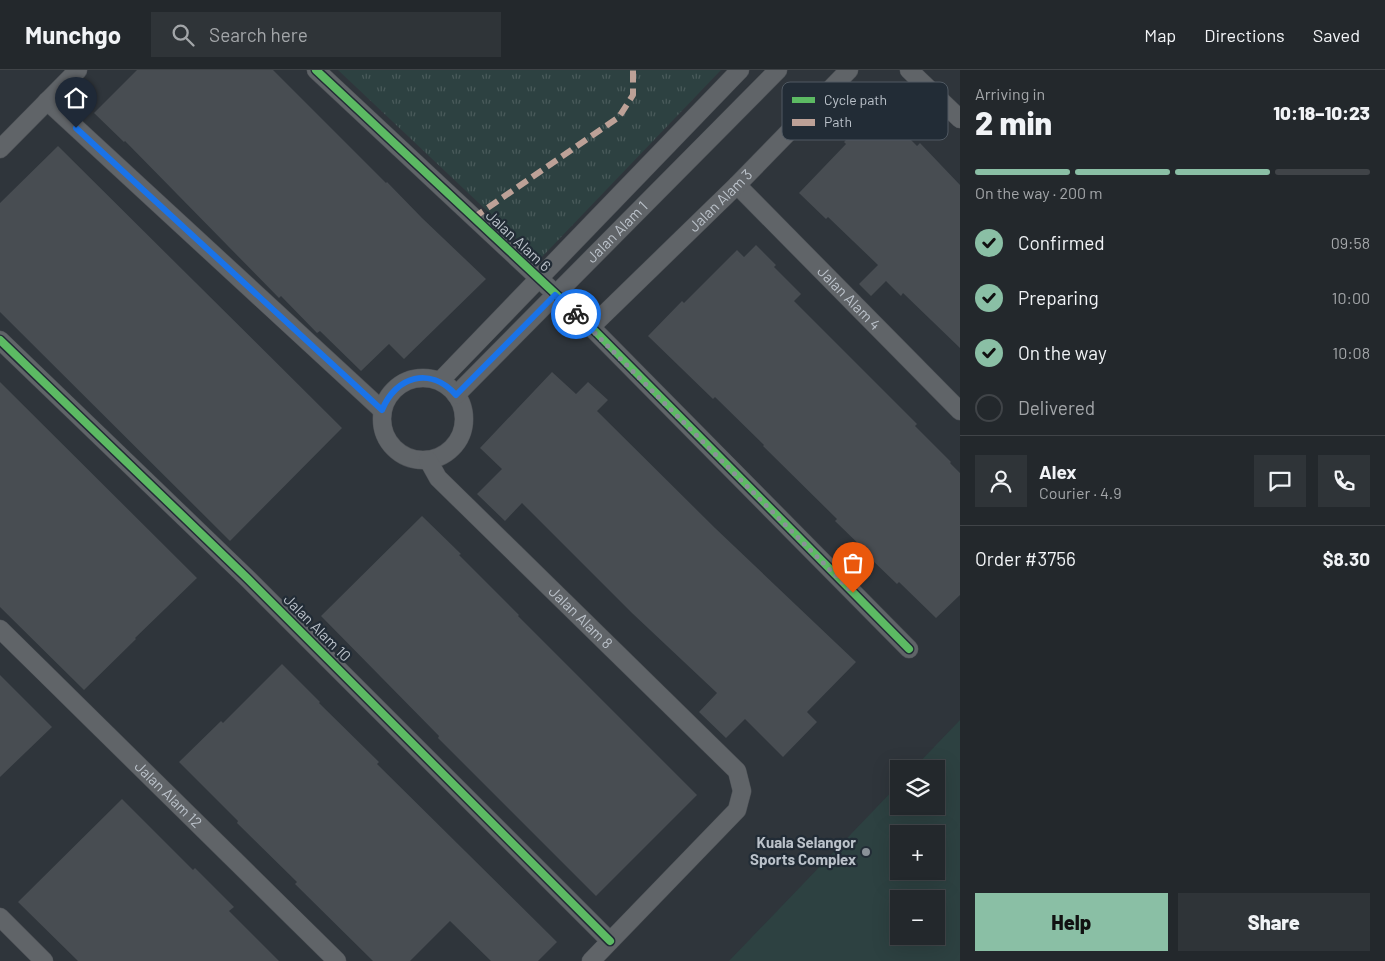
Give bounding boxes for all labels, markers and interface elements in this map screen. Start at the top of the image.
search box [151,12,501,57]
text: Munchgo [25,20,121,49]
icon: search [169,21,197,49]
text: Search here [209,23,308,46]
text: Map [1144,24,1176,46]
text: Directions [1204,24,1285,46]
text: Saved [1313,24,1360,46]
pin [55,77,97,128]
legend [782,82,948,140]
icon: home [62,84,90,112]
text: Arriving in [975,84,1045,103]
text: Cycle path [824,91,887,108]
text: 10:18–10:23 [1273,101,1370,124]
text: 2 min [975,103,1052,141]
text: Path [824,113,852,130]
street label: Jalan Alam 3 [684,165,756,235]
text: On the way · 200 m [975,183,1103,202]
street label: Jalan Alam 1 [582,197,651,266]
street label: Jalan Alam 6 [483,206,555,275]
icon: check [975,229,1003,257]
text: Confirmed [1018,231,1105,254]
text: 09:58 [1331,233,1370,252]
street label: Jalan Alam 4 [814,262,885,333]
icon: check [975,284,1003,312]
text: Preparing [1018,286,1099,309]
text: 10:00 [1332,288,1370,307]
courier [551,289,601,339]
icon: bike [562,300,590,328]
icon: check [975,339,1003,367]
text: On the way [1018,341,1107,364]
text: 10:08 [1333,343,1370,362]
text: Delivered [1018,396,1095,419]
button: person [975,455,1027,507]
button: chat [1254,455,1306,507]
button: phone [1318,455,1370,507]
text: Alex [1039,460,1077,483]
text: Courier · 4.9 [1039,483,1122,502]
pin [832,542,874,593]
text: Order #3756 [975,547,1076,570]
text: $8.30 [1323,547,1370,570]
icon: bag [839,549,867,577]
street label: Jalan Alam 8 [546,582,617,652]
street label: Jalan Alam 10 [280,590,355,665]
street label: Jalan Alam 12 [131,757,206,831]
map controls [890,760,945,945]
button: layers [890,760,945,815]
button: + [890,825,945,880]
place label: Kuala Selangor Sports Complex [750,833,856,868]
marker: Kuala Selangor Sports Complex [860,846,872,858]
button: − [890,890,945,945]
button: Help [975,893,1168,951]
button: Share [1178,893,1370,951]

